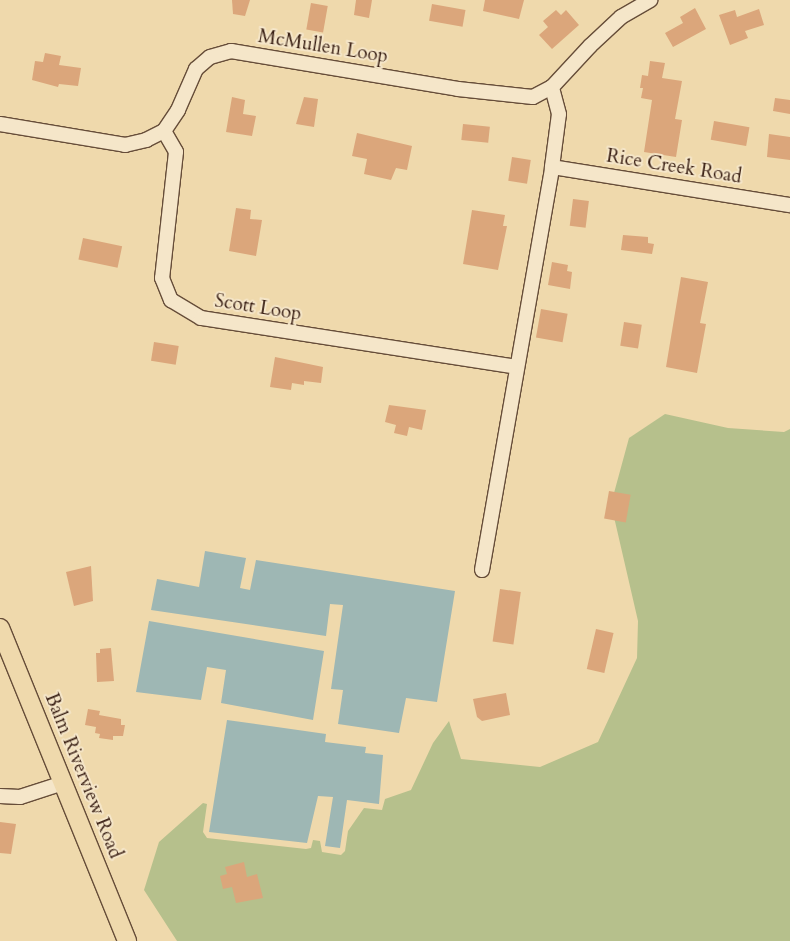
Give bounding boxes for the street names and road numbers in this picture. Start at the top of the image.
street label: McMullen Loop [256,25,390,69]
street label: Rice Creek Road [605,145,743,189]
street label: Scott Loop [213,290,303,326]
street label: Balm Riverview Road [39,690,127,862]

